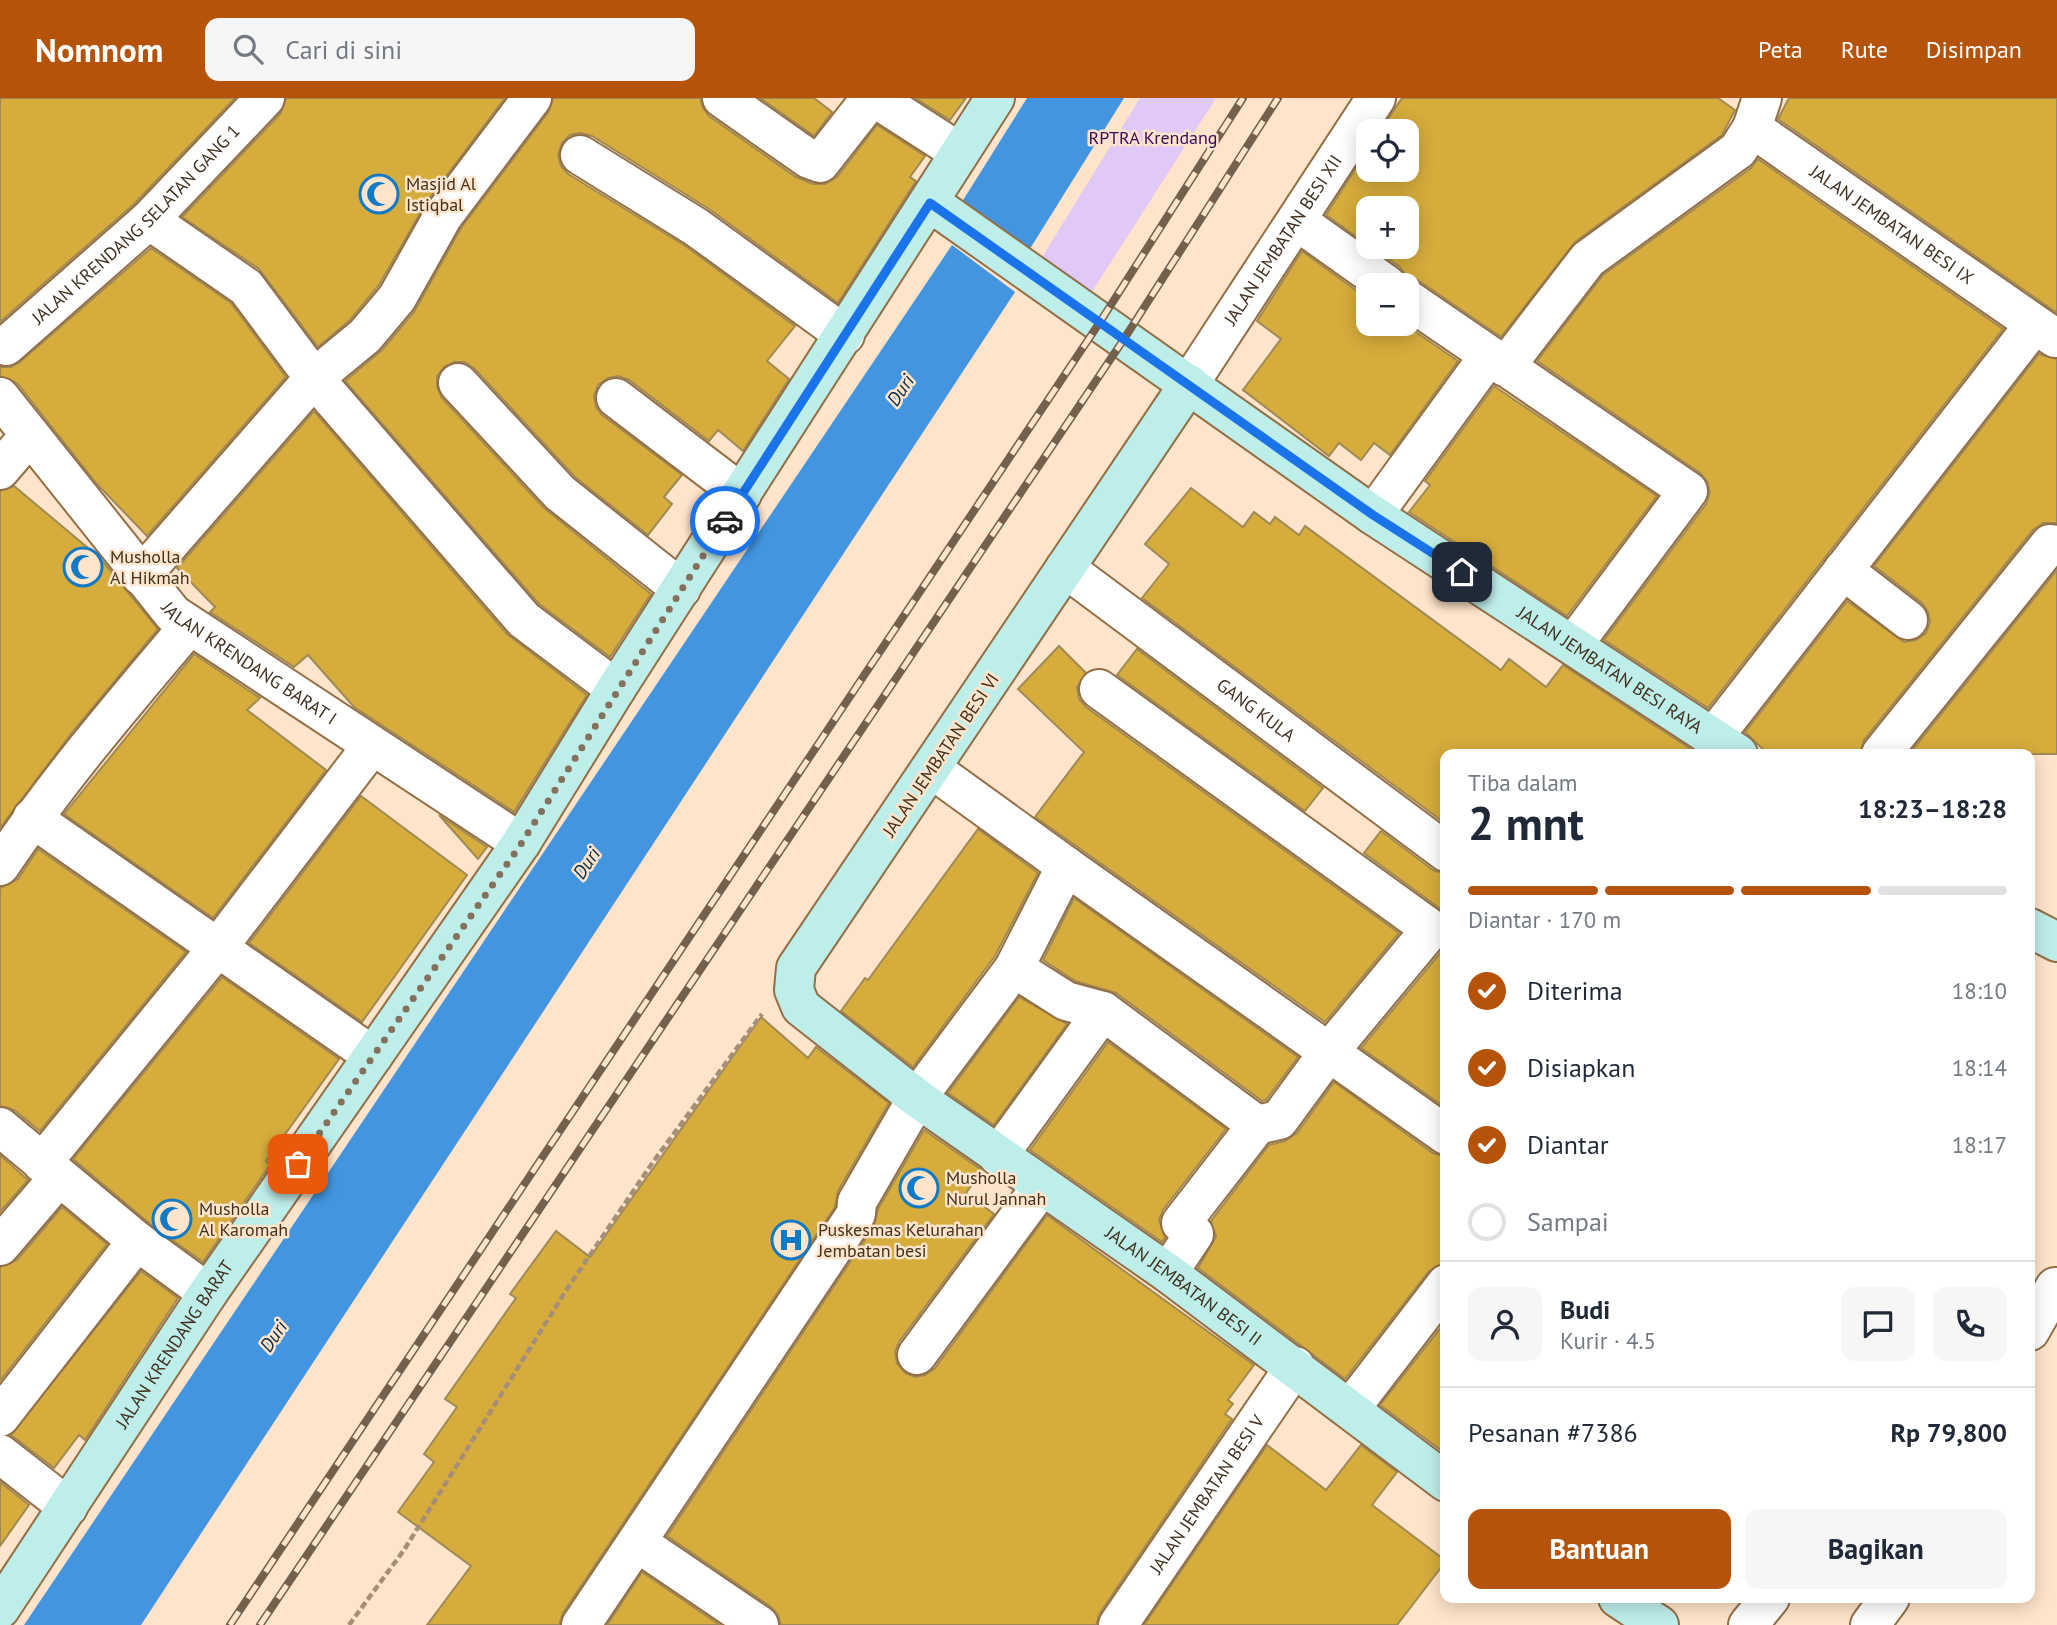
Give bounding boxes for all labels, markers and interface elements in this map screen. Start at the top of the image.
search box [205,18,695,81]
text: Nomnom [35,28,163,71]
icon: search [229,30,267,68]
text: Cari di sini [285,33,402,66]
text: Peta [1758,34,1803,65]
text: Rute [1841,34,1888,65]
text: Disimpan [1926,34,2022,65]
map controls [1356,119,1419,336]
button: locate [1356,119,1419,182]
street label: JALAN KRENDANG SELATAN GANG 1 [26,120,245,330]
park label: RPTRA Krendang [1088,126,1218,149]
street label: JALAN JEMBATAN BESI XII [1218,150,1347,330]
street label: JALAN JEMBATAN BESI IX [1805,159,1978,289]
place label: Masjid Al Istiqbal [406,172,477,216]
mosque icon: Masjid Al Istiqbal [358,173,400,215]
button: + [1356,196,1419,259]
button: − [1356,273,1419,336]
water label: Duri [881,369,920,410]
courier [690,486,760,556]
icon: car [706,502,744,540]
pin [1432,542,1492,602]
place label: Musholla Al Hikmah [110,545,190,589]
mosque icon: Musholla Al Hikmah [62,546,104,588]
icon: home [1443,553,1481,591]
street label: JALAN KRENDANG BARAT I [156,596,341,730]
street label: JALAN JEMBATAN BESI RAYA [1512,600,1707,739]
street label: JALAN JEMBATAN BESI VI [877,668,1004,842]
street label: GANG KULA [1212,673,1300,747]
text: Tiba dalam [1468,768,1577,797]
text: 18:23–18:28 [1858,792,2007,825]
text: 2 mnt [1468,793,1584,853]
water label: Duri [567,842,606,883]
text: Diantar · 170 m [1468,905,1621,934]
icon: check [1468,972,1506,1010]
text: Diterima [1527,974,1623,1007]
text: 18:10 [1952,976,2007,1005]
icon: check [1468,1049,1506,1087]
text: Disiapkan [1527,1051,1635,1084]
text: 18:14 [1952,1053,2007,1082]
icon: check [1468,1126,1506,1164]
text: Diantar [1527,1128,1609,1161]
text: 18:17 [1952,1130,2007,1159]
pin [268,1134,328,1194]
icon: bag [279,1145,317,1183]
place label: Musholla Nurul Jannah [946,1166,1046,1210]
mosque icon: Musholla Nurul Jannah [898,1167,940,1209]
place label: Musholla Al Karomah [199,1197,288,1241]
mosque icon: Musholla Al Karomah [151,1198,193,1240]
text: Sampai [1527,1205,1609,1238]
place label: Puskesmas Kelurahan Jembatan besi [817,1218,984,1262]
hospital icon: Puskesmas Kelurahan Jembatan besi [770,1219,812,1261]
street label: JALAN JEMBATAN BESI II [1100,1220,1267,1350]
street label: JALAN KRENDANG BARAT [110,1256,238,1433]
button: person [1468,1287,1542,1361]
button: chat [1841,1287,1915,1361]
button: phone [1933,1287,2007,1361]
text: Budi [1560,1293,1610,1326]
water label: Duri [254,1315,293,1356]
text: Kurir · 4.5 [1560,1326,1656,1355]
street label: JALAN JEMBATAN BESI V [1144,1410,1270,1579]
text: Pesanan #7386 [1468,1416,1638,1449]
text: Rp 79,800 [1890,1416,2007,1449]
button: Bantuan [1468,1509,1731,1589]
button: Bagikan [1745,1509,2007,1589]

